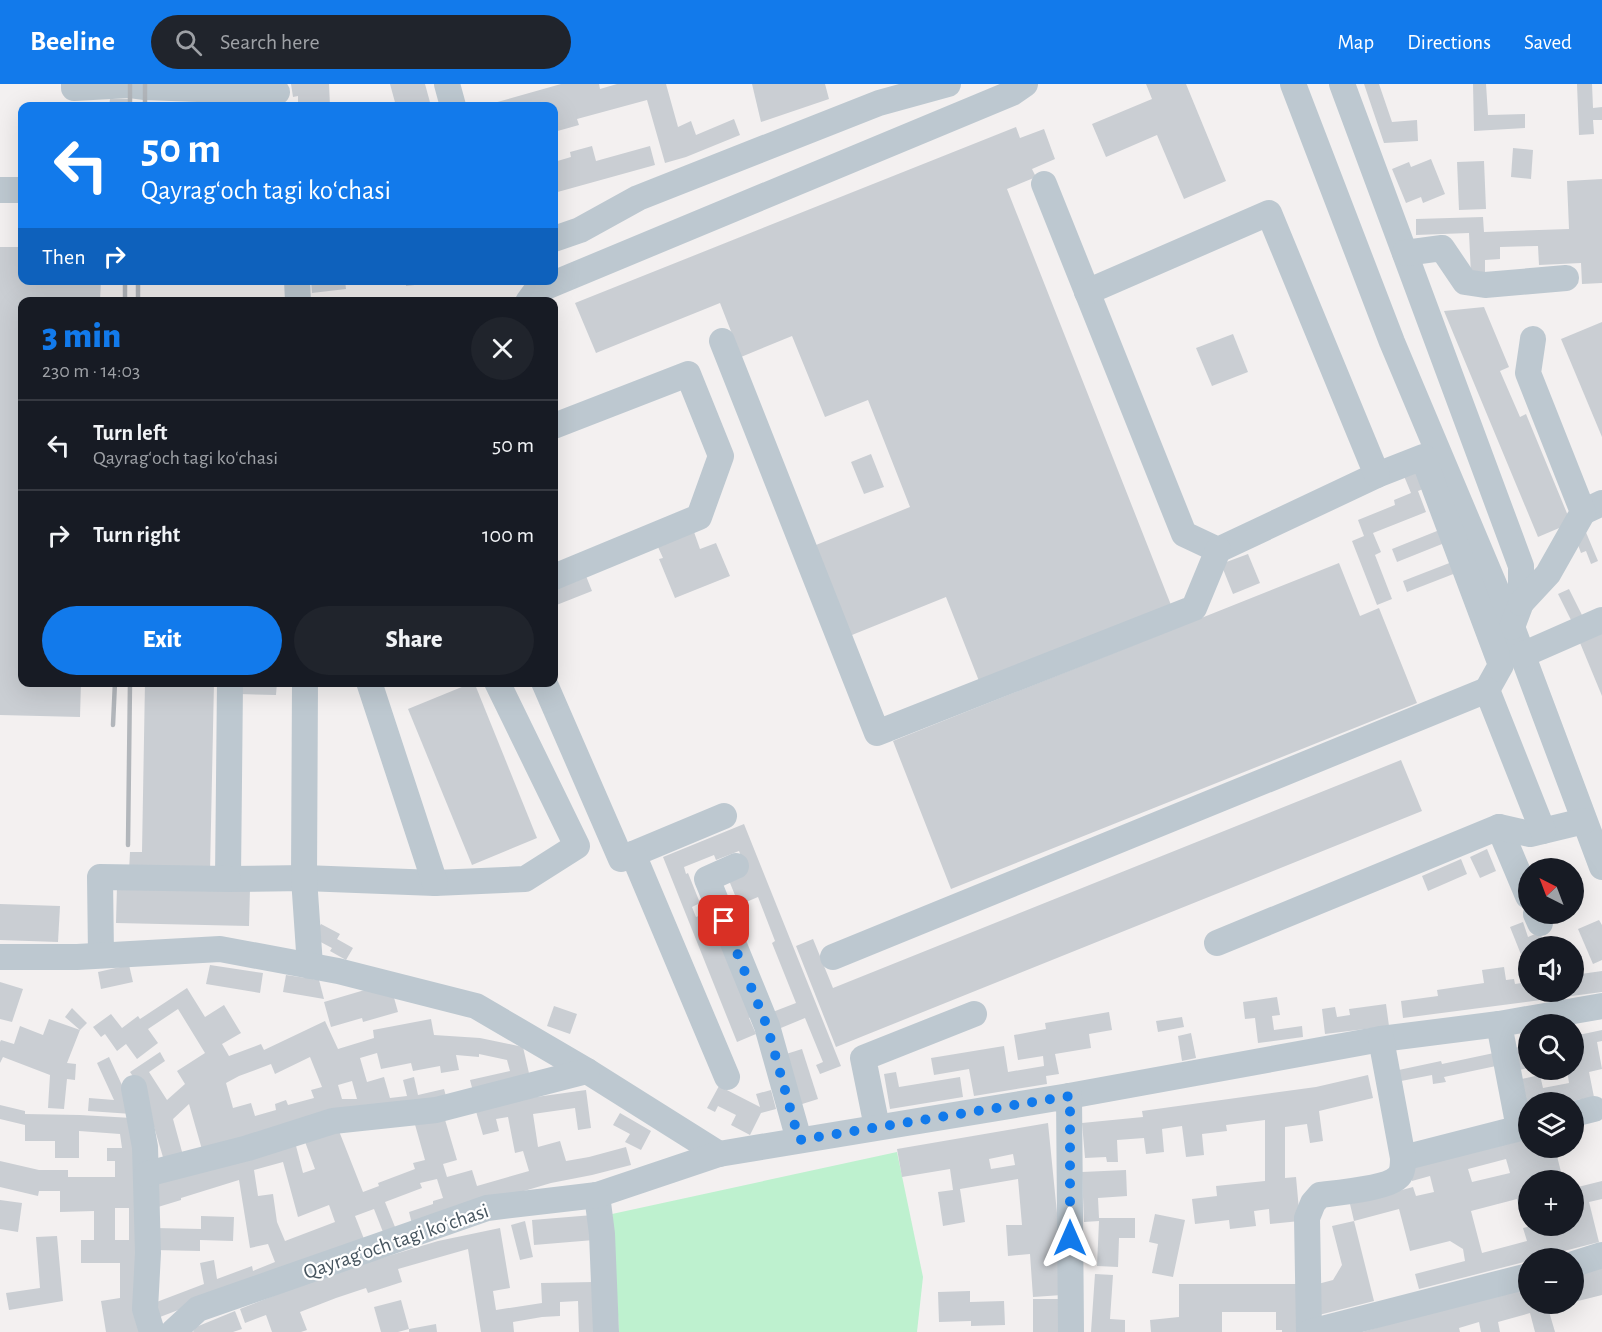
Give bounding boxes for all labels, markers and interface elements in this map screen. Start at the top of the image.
search box [151,15,571,69]
icon: search [172,26,205,59]
text: Beeline [30,28,115,56]
text: Search here [220,31,320,53]
text: Map [1338,32,1374,53]
text: Directions [1407,32,1491,53]
text: Saved [1524,32,1572,53]
icon: left [42,126,120,204]
text: 50 m [141,128,221,170]
text: Qayragʻoch tagi koʻchasi [141,177,391,204]
icon: right [98,240,131,273]
text: Then [42,246,86,268]
button: close [471,317,534,380]
text: 3 min [42,318,121,354]
text: 230 m · 14:03 [42,361,140,381]
text: Turn left [93,422,167,444]
icon: left [42,429,75,462]
text: 50 m [492,434,534,456]
text: Qayragʻoch tagi koʻchasi [93,448,278,468]
icon: right [42,519,75,552]
text: Turn right [93,524,180,546]
text: 100 m [482,524,534,546]
button: Exit [42,606,282,675]
button: Share [294,606,534,675]
north arrow [1518,858,1584,924]
map controls [1518,858,1584,1314]
pin [698,895,749,946]
icon: arrive [707,904,740,937]
button: sound [1518,936,1584,1002]
button: search [1518,1014,1584,1080]
button: layers [1518,1092,1584,1158]
button: + [1518,1170,1584,1236]
street label: Qayragʻoch tagi koʻchasi [301,1200,491,1283]
position arrow [1038,1206,1102,1270]
button: − [1518,1248,1584,1314]

